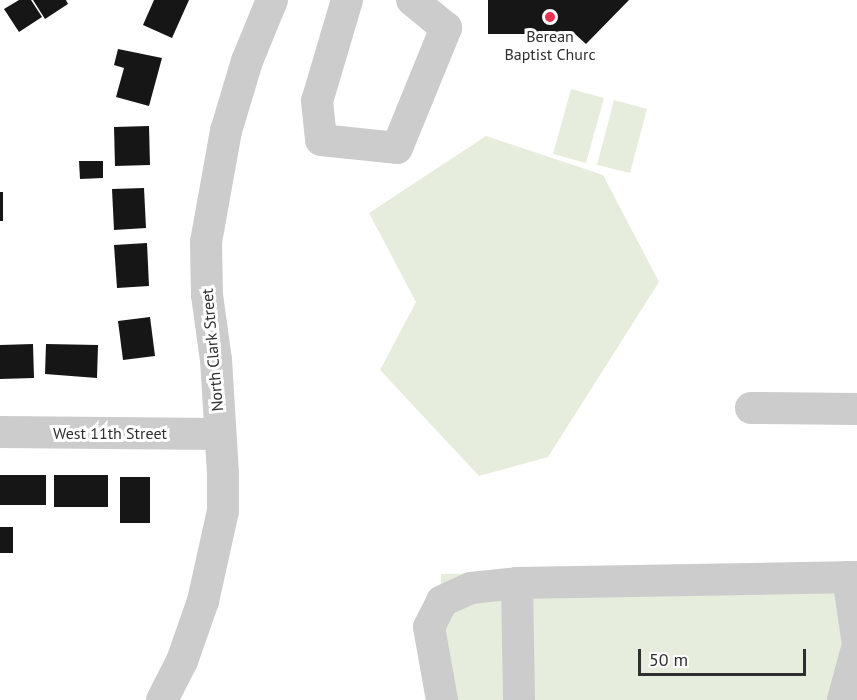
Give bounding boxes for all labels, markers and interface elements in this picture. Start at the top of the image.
marker: Berean Baptist Churc [543,10,557,24]
place label: Berean Baptist Churc [504,26,596,64]
street label: North Clark Street [197,288,227,412]
street label: West 11th Street [53,423,167,443]
scale bar [641,637,809,675]
text: 50 m [649,648,688,671]

